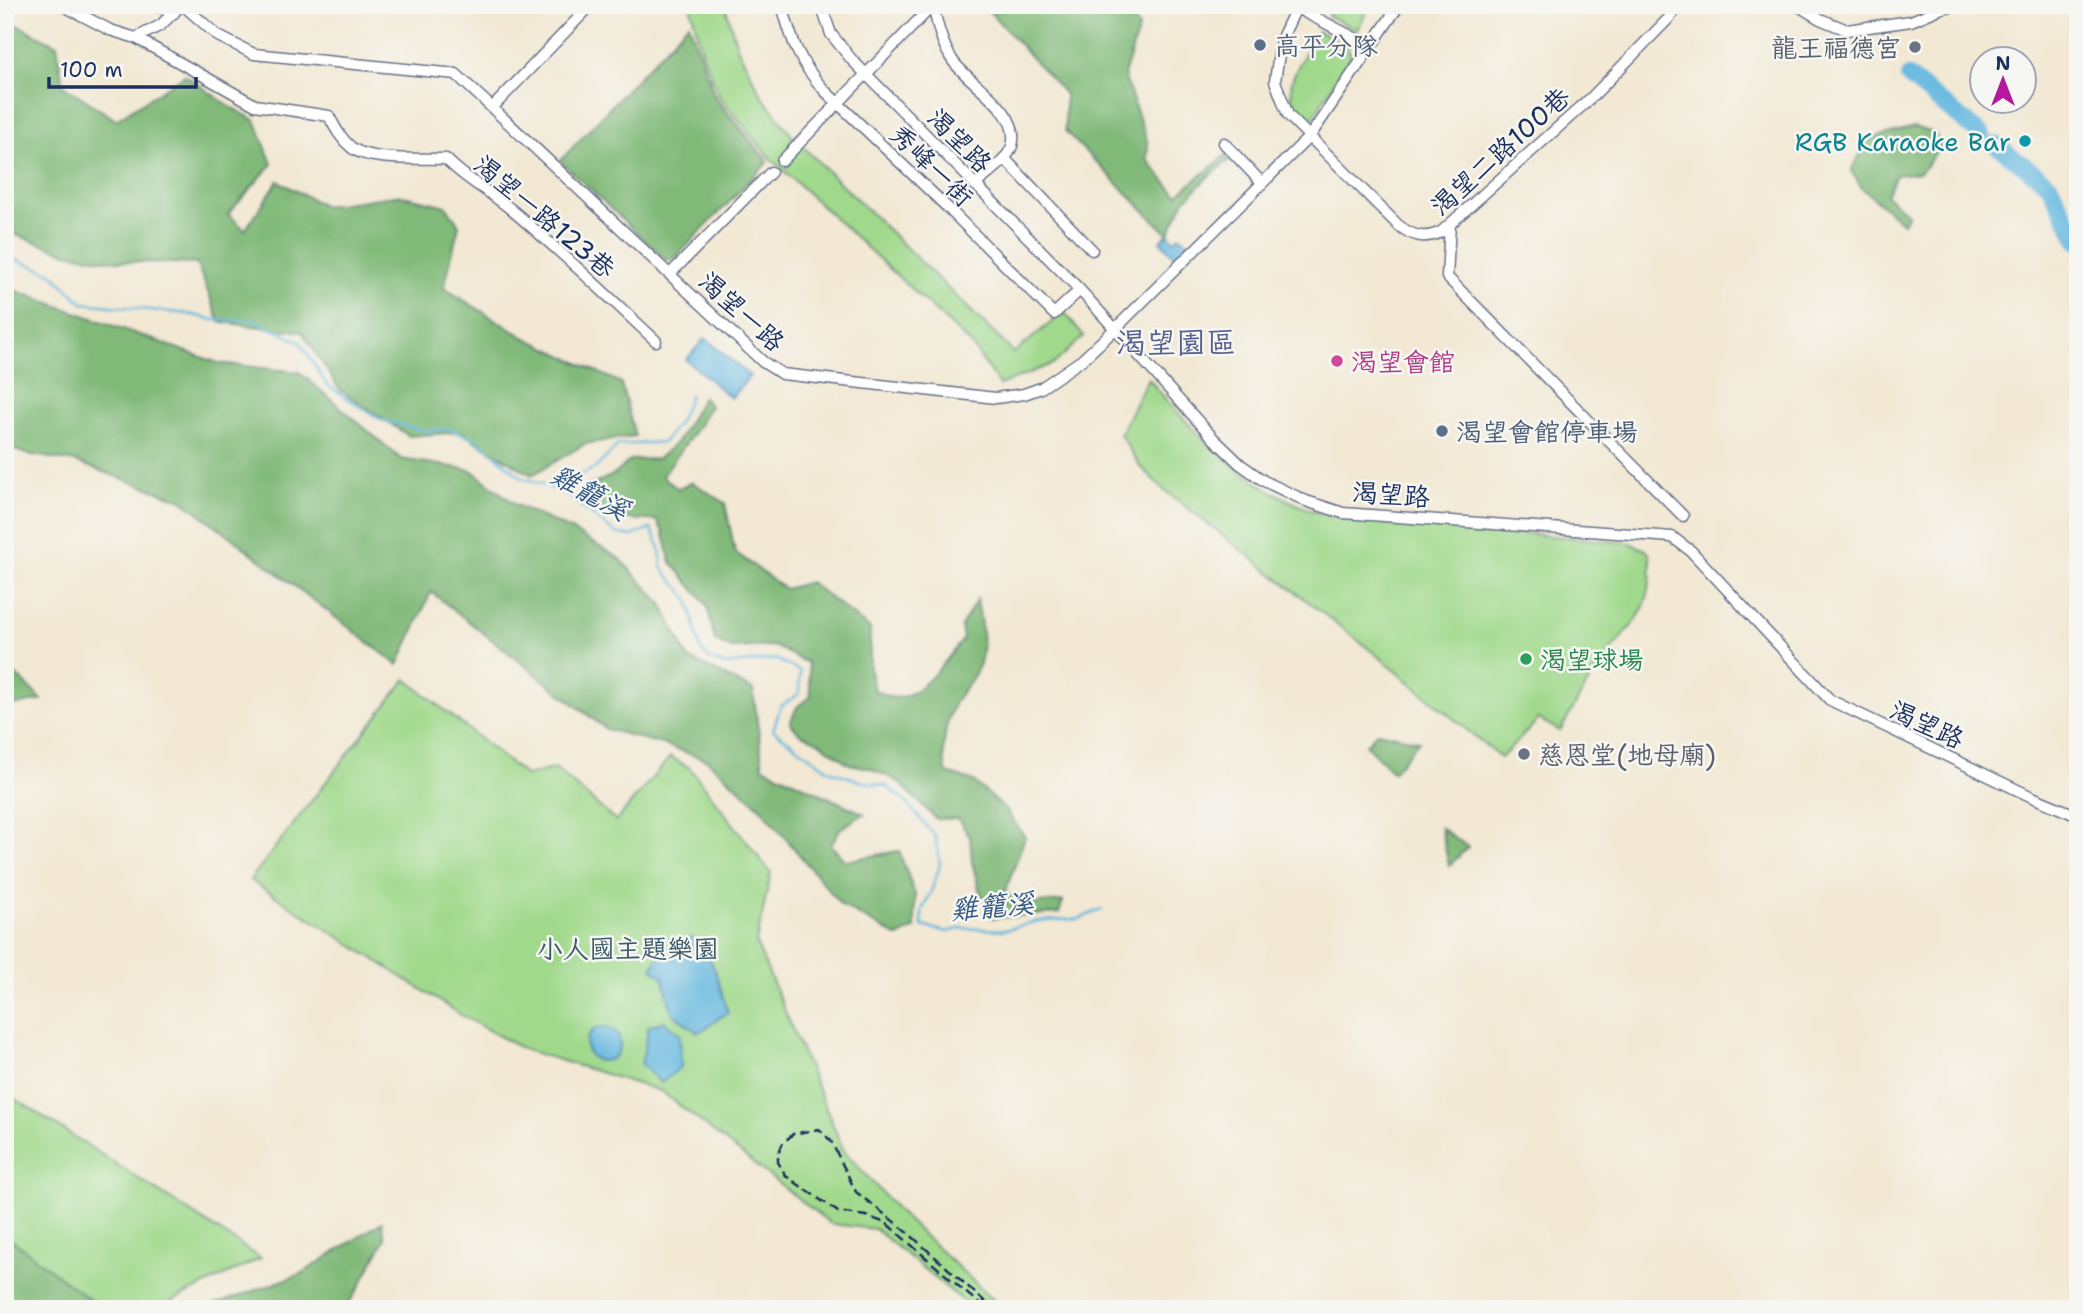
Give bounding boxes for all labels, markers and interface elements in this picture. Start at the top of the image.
place label: 高平分隊 [1274,28,1378,63]
place label: 龍王福德宮 [1771,30,1901,65]
marker: 高平分隊 [1252,37,1268,53]
marker: 龍王福德宮 [1907,39,1923,55]
scale bar [49,46,196,90]
north arrow [1968,46,2038,116]
text: N [1995,51,2011,76]
text: 100 m [60,56,123,84]
street label: 渴望二路100巷 [1423,79,1577,223]
street label: 渴望路 [920,100,1000,180]
street label: 秀峰一街 [882,116,982,214]
place label: RGB Karaoke Bar [1795,124,2011,159]
marker: RGB Karaoke Bar [2017,133,2033,149]
street label: 渴望一路123巷 [467,146,623,286]
street label: 渴望一路 [692,263,792,359]
district label: 渴望園區 [1116,322,1236,363]
place label: 渴望會館 [1351,344,1455,379]
marker: 渴望會館 [1329,353,1345,369]
place label: 渴望會館停車場 [1456,414,1638,449]
marker: 渴望會館停車場 [1434,423,1450,439]
water label: 雞籠溪 [544,455,638,530]
street label: 渴望路 [1351,474,1431,514]
place label: 渴望球場 [1540,642,1644,677]
marker: 渴望球場 [1518,651,1534,667]
street label: 渴望路 [1884,692,1970,756]
place label: 慈恩堂(地母廟) [1538,737,1716,772]
marker: 慈恩堂(地母廟) [1516,746,1532,762]
water label: 雞籠溪 [948,883,1037,929]
park label: 小人國主題樂園 [537,931,719,966]

